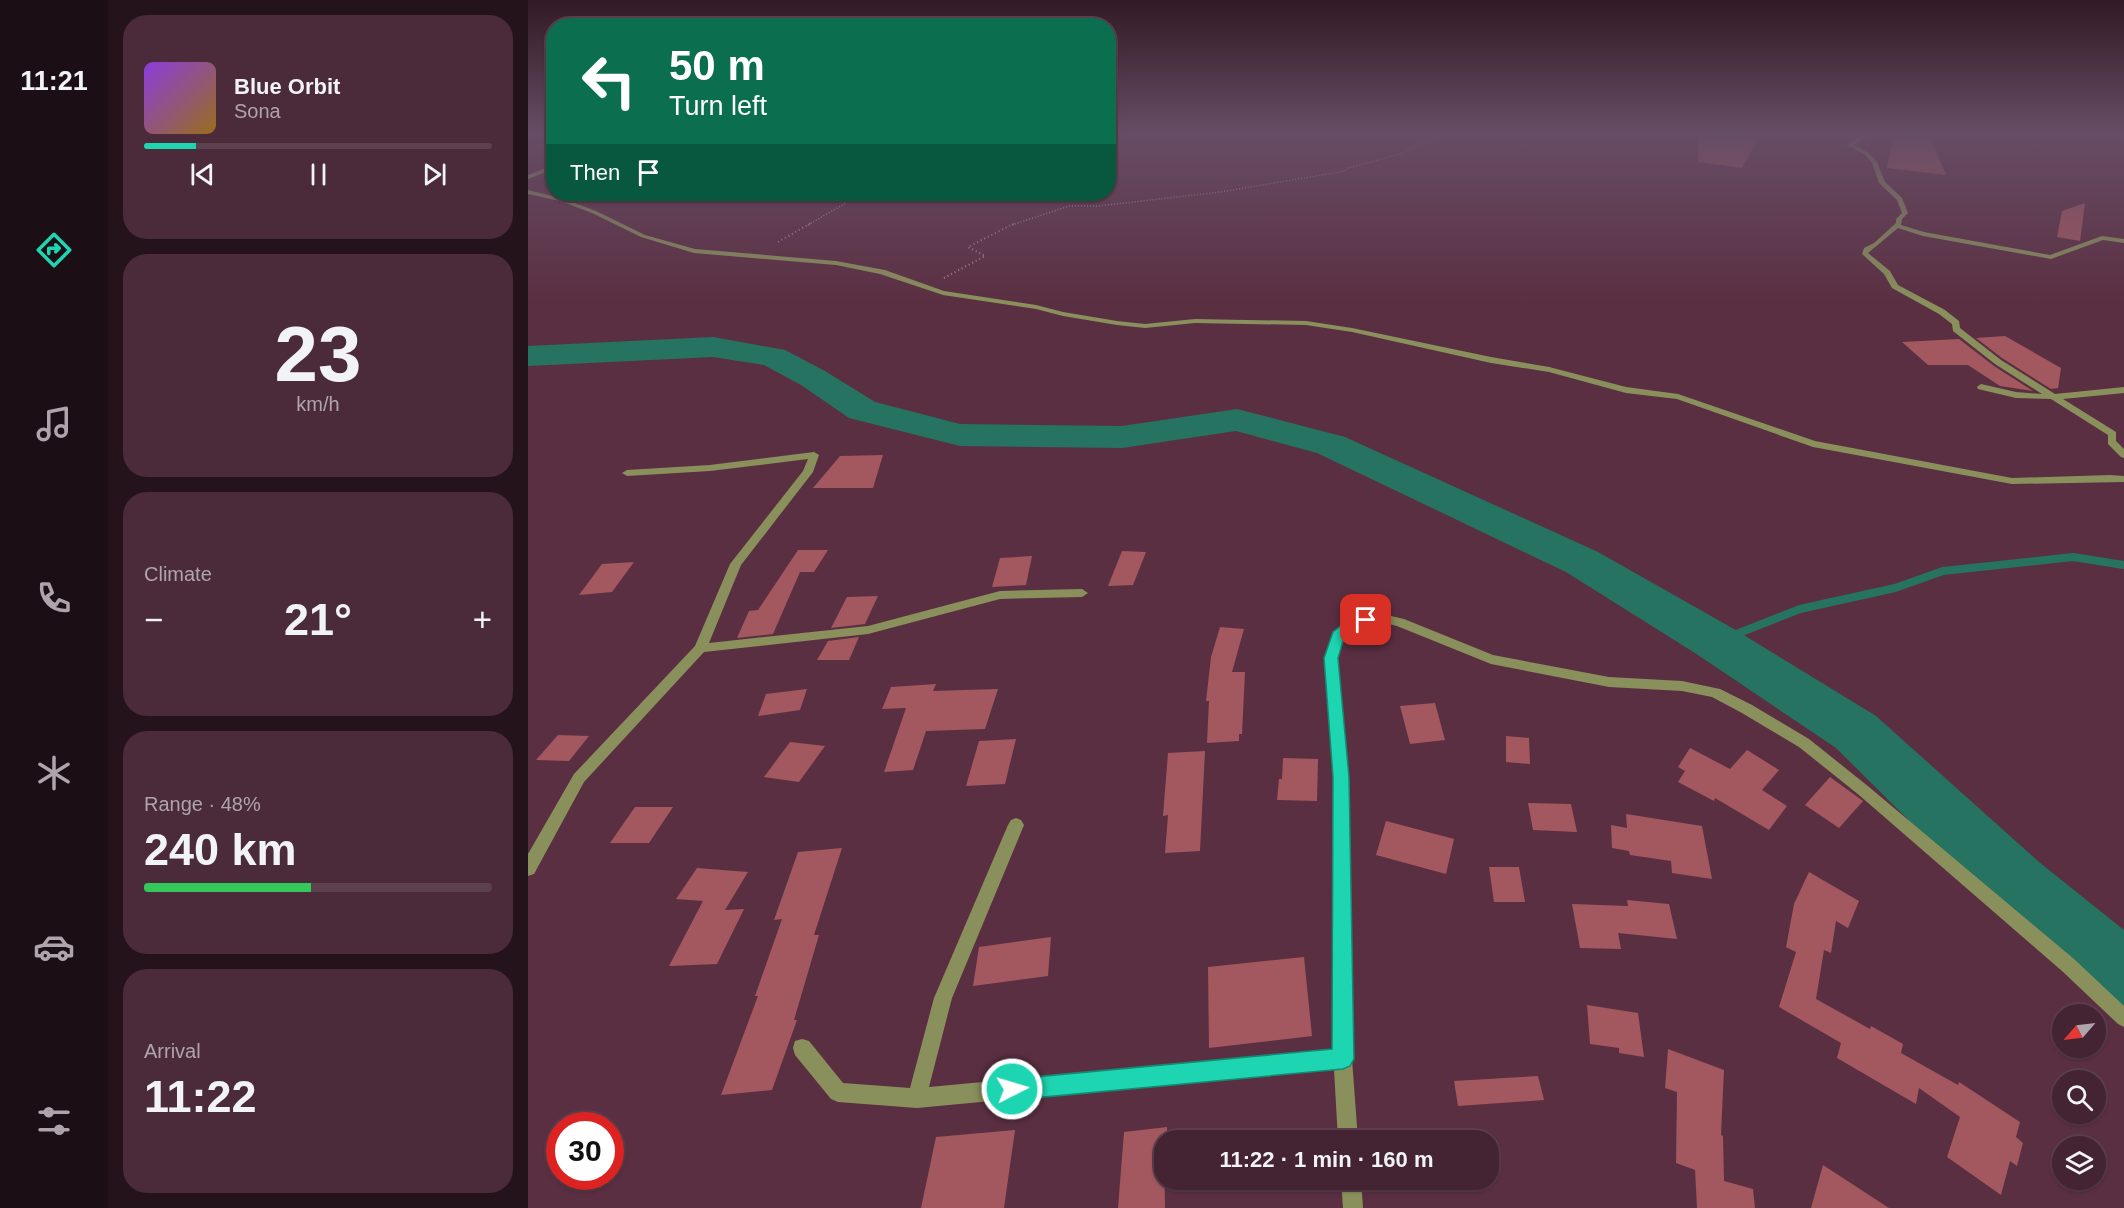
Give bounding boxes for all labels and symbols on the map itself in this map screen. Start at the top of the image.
pin [1340,594,1391,645]
north arrow [2052,1004,2106,1058]
position arrow [980,1057,1044,1121]
speed limit sign: 30 [546,1112,624,1190]

